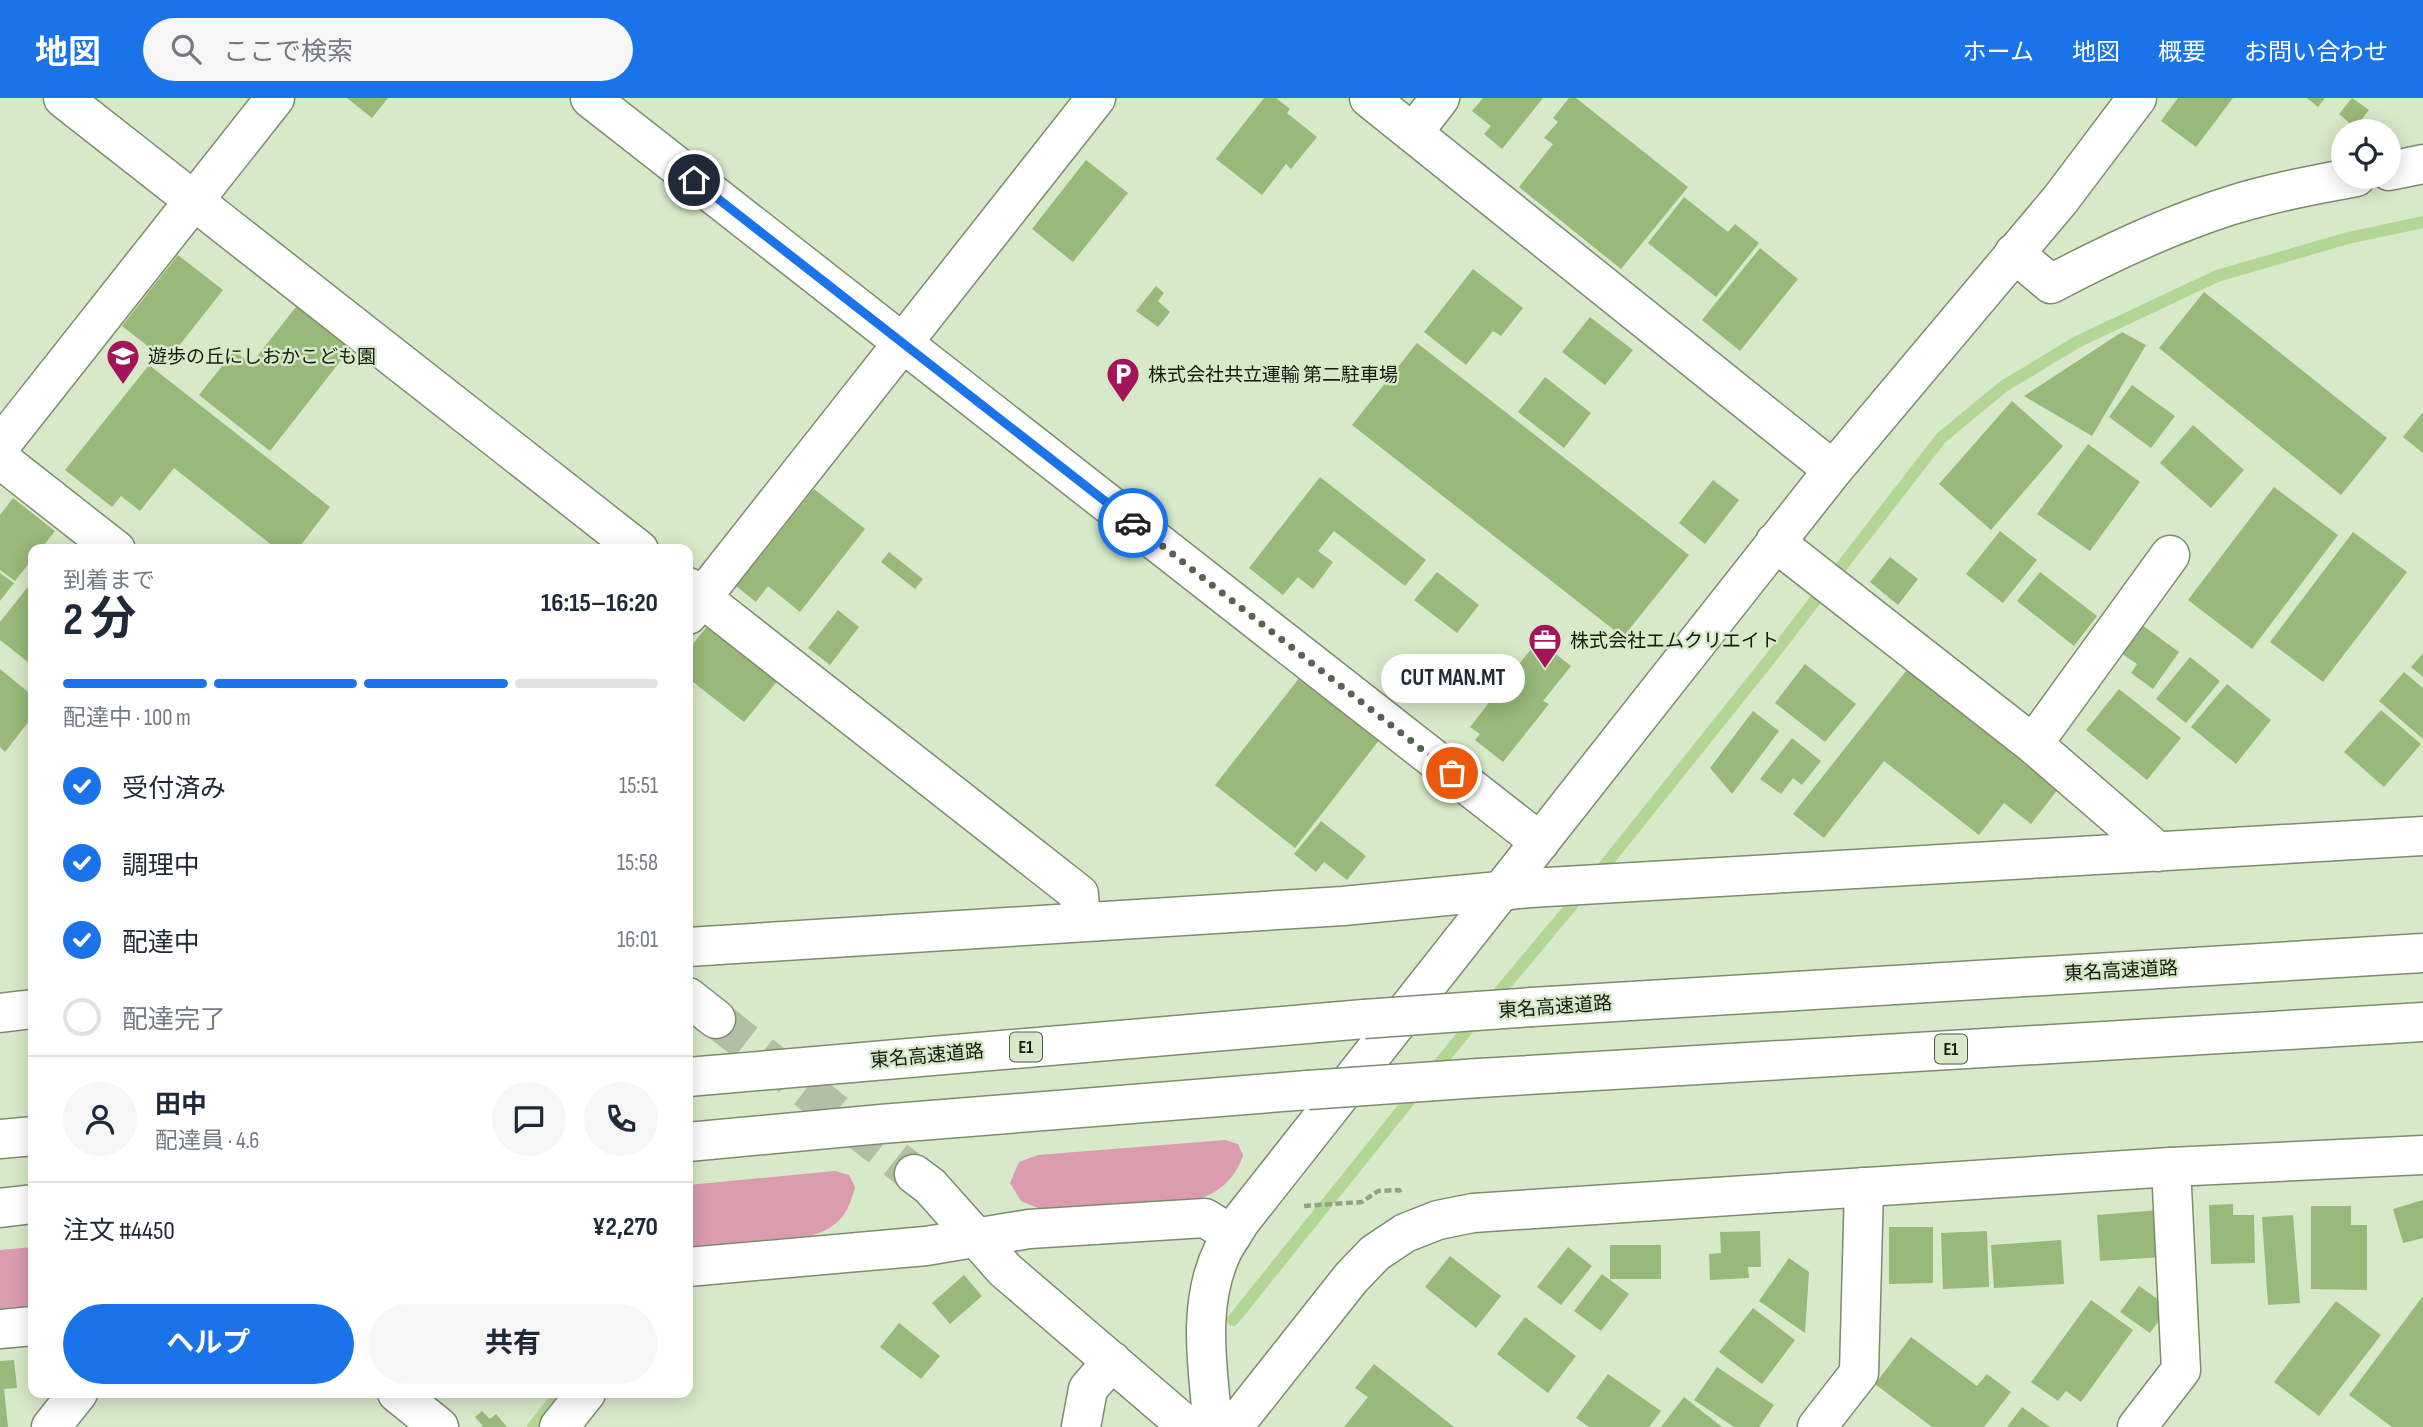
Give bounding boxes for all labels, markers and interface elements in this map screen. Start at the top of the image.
search box [143,18,633,81]
icon: search [167,30,205,68]
text: 地図 [35,33,101,73]
text: ここで検索 [223,37,353,68]
text: ホーム [1963,38,2034,67]
text: 地図 [2072,38,2120,67]
text: 概要 [2158,38,2206,67]
text: お問い合わせ [2244,38,2388,67]
map controls [2331,119,2401,189]
button: locate [2331,119,2401,189]
pin [664,150,724,210]
icon: home [675,161,713,199]
school or university icon: 遊歩の丘にしおかこども園 [104,337,142,386]
place label: 遊歩の丘にしおかこども園 [148,346,376,369]
parking icon: 株式会社共立運輸 第二駐車場 [1104,355,1142,404]
place label: 株式会社共立運輸 第二駐車場 [1148,364,1398,387]
courier [1098,488,1168,558]
icon: car [1114,504,1152,542]
text: 到着まで [63,567,155,595]
text: 16:15–16:20 [541,588,658,619]
text: 2 分 [63,593,136,648]
office icon: 株式会社エムクリエイト [1526,621,1564,670]
place label: 株式会社エムクリエイト [1570,630,1779,653]
callout: CUT MAN.MT [1380,654,1524,703]
text: CUT MAN.MT [1401,664,1505,692]
text: 配達中 · 100 m [63,704,191,732]
pin [1422,743,1482,803]
icon: bag [1433,754,1471,792]
icon: check [63,767,101,805]
text: 15:51 [619,772,658,800]
text: 受付済み [122,774,226,805]
icon: check [63,844,101,882]
text: 15:58 [617,849,658,877]
text: 調理中 [122,851,200,882]
icon: check [63,921,101,959]
text: 16:01 [617,926,658,954]
text: 配達中 [122,928,200,959]
street label: 東名高速道路 [2064,957,2179,986]
street label: 東名高速道路 [1497,992,1613,1023]
text: 配達完了 [122,1005,226,1036]
road number: E1 [1010,1032,1042,1062]
road number: E1 [1935,1034,1967,1064]
street label: 東名高速道路 [869,1040,985,1073]
button: person [63,1082,137,1156]
button: chat [492,1082,566,1156]
button: phone [584,1082,658,1156]
text: 田中 [155,1090,207,1121]
text: 配達員 · 4.6 [155,1127,259,1155]
text: ¥2,270 [592,1212,658,1243]
text: 注文 #4450 [63,1216,175,1247]
button: ヘルプ [63,1304,354,1384]
button: 共有 [368,1304,658,1384]

